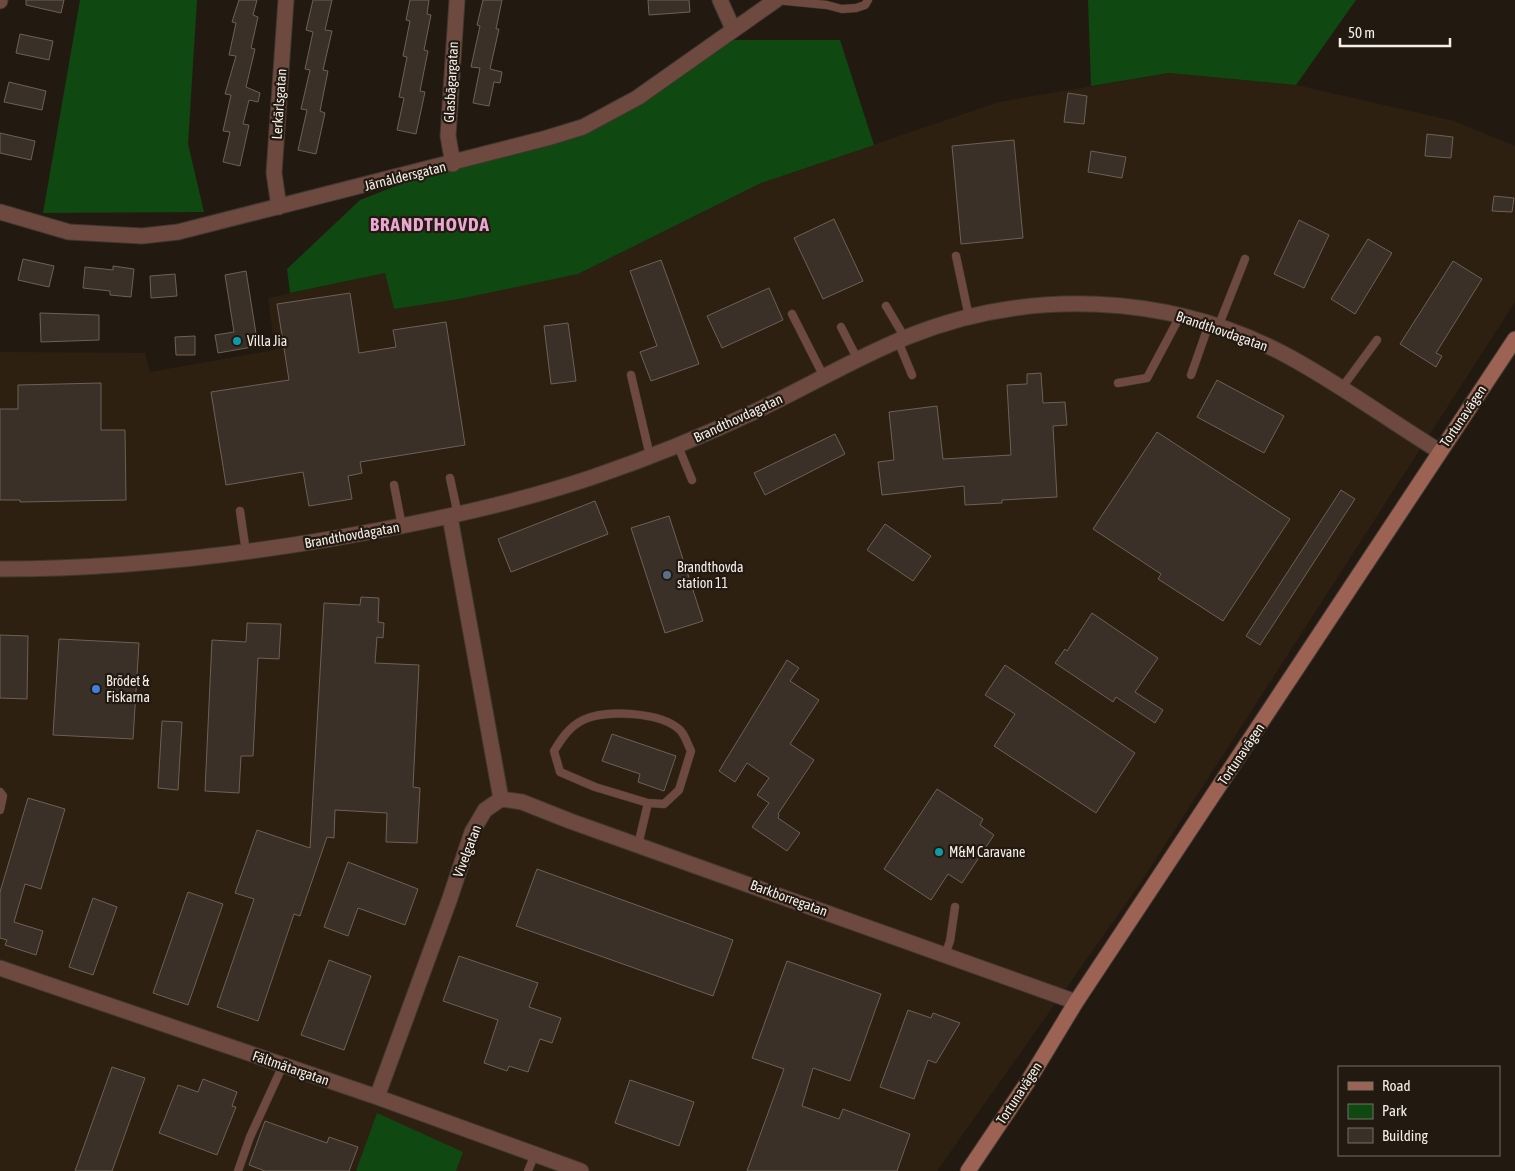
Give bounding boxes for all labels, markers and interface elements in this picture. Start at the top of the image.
scale bar [1340,15,1450,47]
text: 50 m [1348,24,1375,41]
street label: Glasbägargatan [441,41,461,123]
street label: Lerkärlsgatan [269,68,289,140]
street label: Järnåldersgatan [362,158,448,194]
district label: BRANDTHOVDA [370,213,490,235]
street label: Brandthovdagatan [1174,308,1270,354]
place label: Villa Jia [247,333,287,349]
marker: Villa Jia [231,335,243,347]
street label: Tortunavägen [1437,382,1489,450]
street label: Brandthovdagatan [691,390,785,446]
street label: Brandthovdagatan [303,519,401,551]
place label: Brandthovda station 11 [677,559,743,591]
marker: Brandthovda station 11 [661,569,673,581]
place label: Brödet & Fiskarna [106,673,150,705]
marker: Brödet & Fiskarna [90,683,102,695]
street label: Tortunavägen [1215,720,1267,788]
street label: Vivelgatan [450,822,484,880]
place label: M&M Caravane [949,844,1025,860]
marker: M&M Caravane [933,846,945,858]
street label: Barkborregatan [748,877,830,919]
street label: Fältmätargatan [251,1047,331,1089]
street label: Tortunavägen [993,1059,1045,1127]
legend [1338,1066,1500,1156]
text: Road [1382,1077,1411,1094]
text: Park [1382,1102,1407,1119]
text: Building [1382,1127,1428,1144]

